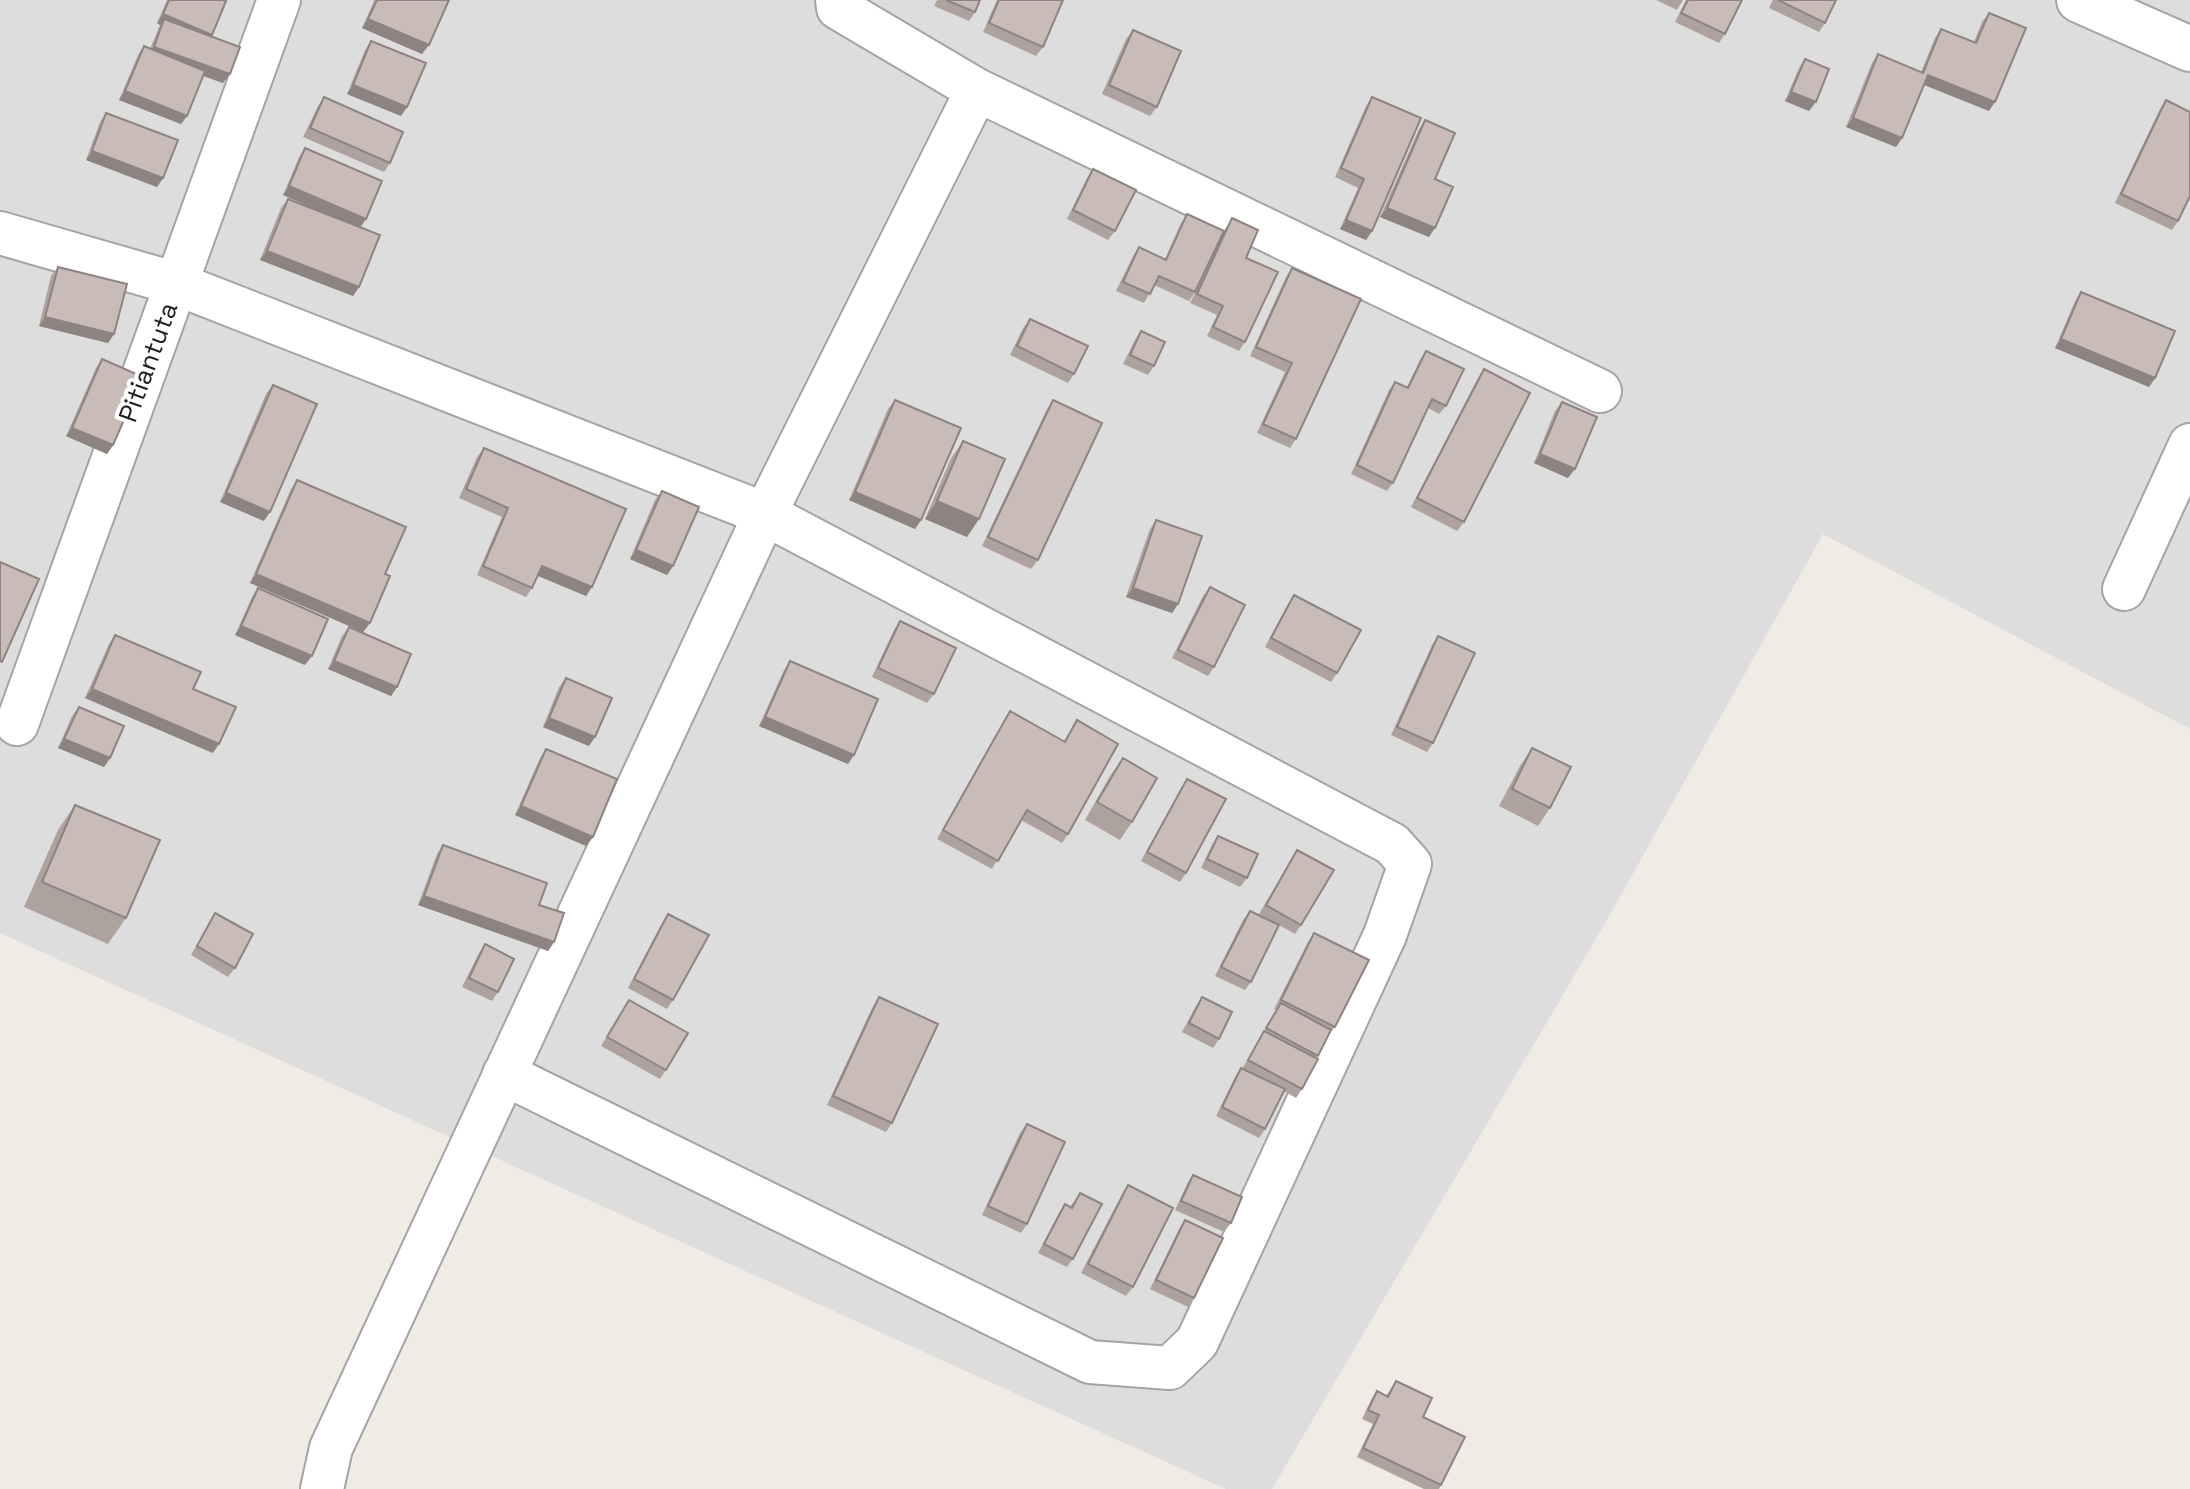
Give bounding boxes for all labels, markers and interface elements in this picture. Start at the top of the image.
street label: Pitiantuta [111,297,185,427]

